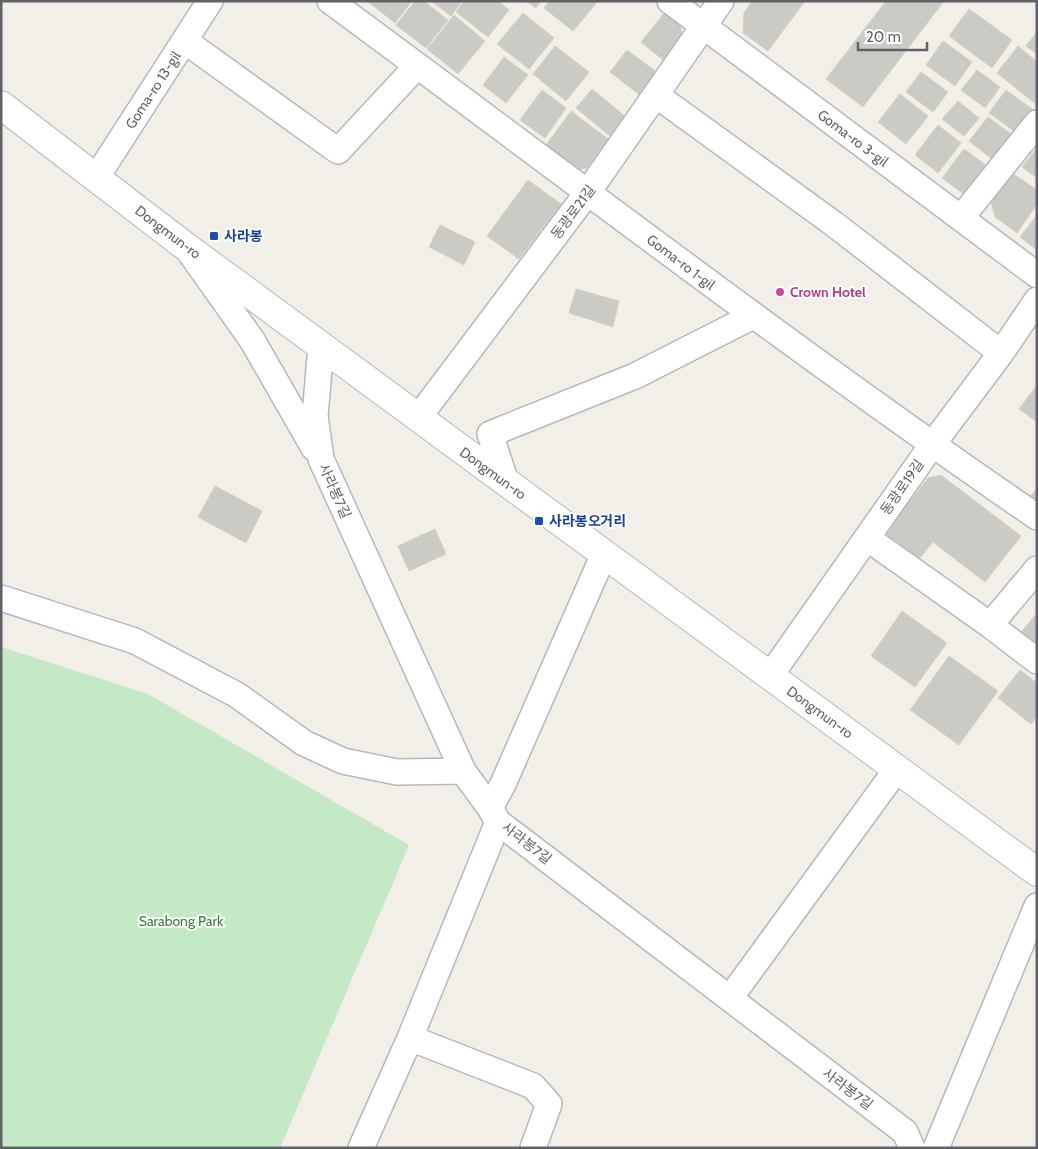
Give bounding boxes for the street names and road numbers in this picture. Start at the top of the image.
street label: Goma-ro 13-gil [121,47,185,132]
street label: Goma-ro 3-gil [814,106,893,171]
street label: 동광로21길 [547,181,599,243]
street label: Dongmun-ro [131,201,205,263]
street label: Goma-ro 1-gil [643,230,719,294]
street label: Dongmun-ro [456,443,530,503]
street label: 동광로19길 [876,456,928,518]
street label: 사라봉7길 [315,461,355,521]
street label: Dongmun-ro [783,682,857,742]
street label: 사라봉7길 [498,818,556,868]
street label: 사라봉7길 [819,1064,877,1114]

